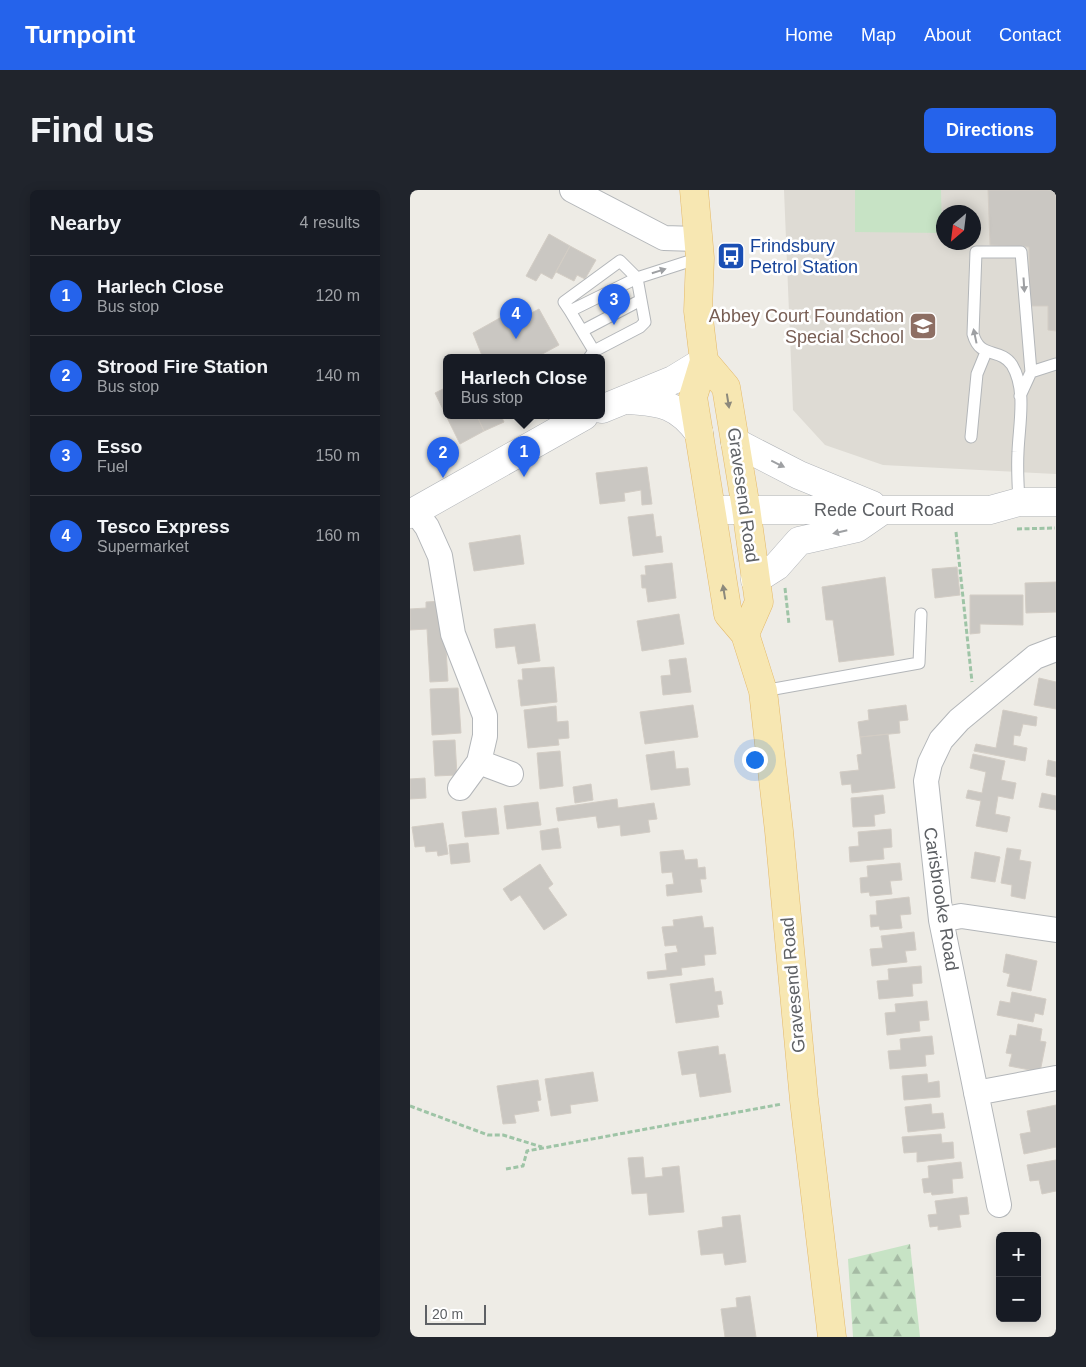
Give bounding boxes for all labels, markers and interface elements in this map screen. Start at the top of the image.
text: Turnpoint [25,21,135,48]
text: Home [785,25,833,45]
text: Map [861,25,896,45]
text: About [924,25,971,45]
text: Contact [999,25,1061,45]
button: Directions [924,108,1056,153]
text: Find us [30,110,154,149]
north arrow [936,205,981,250]
text: Nearby [50,211,121,234]
text: 4 results [300,214,360,231]
place label: Frindsbury Petrol Station [750,236,858,277]
bus stop icon: Frindsbury Petrol Station [716,241,746,271]
one-way arrow [652,266,667,274]
text: Harlech Close [97,276,224,297]
one-way arrow [1020,277,1028,293]
pin: 3 [598,284,630,325]
text: 1 [62,287,70,304]
text: 120 m [316,287,360,304]
text: Bus stop [97,298,159,315]
pin: 4 [500,298,532,339]
place label: Abbey Court Foundation Special School [709,306,904,347]
school or university icon: Abbey Court Foundation Special School [908,311,938,341]
one-way arrow [970,327,978,343]
popup [443,354,605,419]
text: Strood Fire Station [97,356,268,377]
text: 2 [62,367,70,384]
text: 140 m [316,367,360,384]
text: Harlech Close [461,367,587,388]
text: Bus stop [97,378,159,395]
text: Bus stop [461,389,523,406]
one-way arrow [725,393,733,409]
street label: Gravesend Road [724,426,762,564]
text: Esso [97,436,142,457]
pin: 1 [508,436,540,477]
pin: 2 [427,437,459,478]
text: 3 [62,447,70,464]
text: 150 m [316,447,360,464]
text: Fuel [97,458,128,475]
one-way arrow [771,461,785,469]
street label: Rede Court Road [814,500,954,520]
text: Tesco Express [97,516,230,537]
text: 4 [62,527,70,544]
text: 160 m [316,527,360,544]
one-way arrow [833,528,848,536]
text: Supermarket [97,538,189,555]
one-way arrow [720,584,728,600]
your location [742,747,768,773]
street label: Carisbrooke Road [920,826,962,972]
street label: Gravesend Road [777,916,809,1054]
map controls [996,1232,1041,1322]
button: + [996,1232,1041,1277]
button: − [996,1277,1041,1322]
scale bar [425,1302,486,1325]
text: 20 m [432,1306,463,1322]

